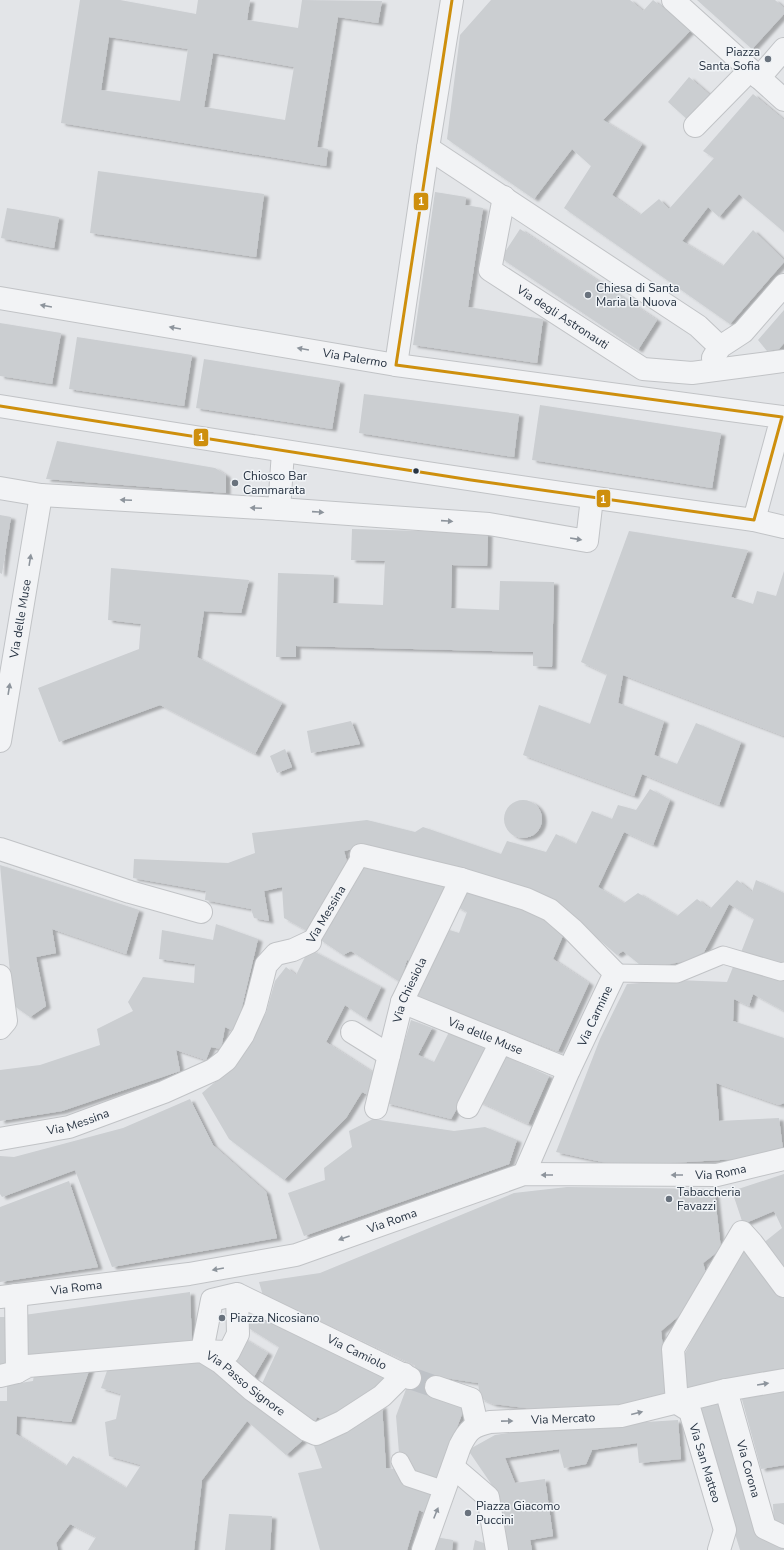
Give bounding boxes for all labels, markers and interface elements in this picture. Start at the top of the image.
place label: Piazza Santa Sofia [699,44,760,74]
marker: Piazza Santa Sofia [763,54,773,64]
line badge: 1 [413,192,429,211]
text: 1 [418,194,424,209]
place label: Chiesa di Santa Maria la Nuova [596,280,679,310]
street label: Via degli Astronauti [513,281,612,353]
marker: Chiesa di Santa Maria la Nuova [583,290,593,300]
one-way arrow [40,303,53,309]
one-way arrow [168,324,181,330]
street label: Via Palermo [320,345,389,371]
one-way arrow [297,346,309,352]
line badge: 1 [193,428,209,447]
text: 1 [198,430,204,445]
unlabelled marker [411,466,421,476]
place label: Chiosco Bar Cammarata [243,468,308,498]
marker: Chiosco Bar Cammarata [230,478,240,488]
line badge: 1 [596,489,611,508]
text: 1 [600,492,606,507]
one-way arrow [120,497,132,504]
one-way arrow [250,505,262,512]
one-way arrow [312,509,324,516]
one-way arrow [441,518,454,525]
one-way arrow [570,536,582,542]
one-way arrow [27,554,33,567]
street label: Via delle Muse [6,578,35,660]
one-way arrow [6,683,12,695]
street label: Via Messina [302,882,349,947]
street label: Via Chiesiola [389,955,430,1025]
street label: Via Carmine [574,983,616,1050]
street label: Via delle Muse [445,1013,525,1058]
street label: Via Messina [45,1105,112,1139]
street label: Via Roma [694,1160,748,1183]
one-way arrow [540,1172,553,1178]
one-way arrow [670,1172,683,1178]
place label: Tabaccheria Favazzi [677,1184,741,1214]
marker: Tabaccheria Favazzi [664,1194,674,1204]
street label: Via Roma [364,1205,419,1237]
one-way arrow [337,1236,349,1242]
one-way arrow [212,1266,224,1272]
street label: Via Roma [49,1277,103,1299]
place label: Piazza Nicosiano [230,1310,320,1326]
marker: Piazza Nicosiano [217,1313,227,1323]
street label: Via Camiolo [323,1330,390,1374]
street label: Via Passo Signore [202,1347,289,1419]
one-way arrow [757,1381,770,1387]
street label: Via Mercato [530,1409,596,1428]
one-way arrow [631,1409,643,1415]
one-way arrow [501,1418,513,1425]
street label: Via San Matteo [685,1420,725,1505]
street label: Via Corona [732,1437,764,1499]
place label: Piazza Giacomo Puccini [476,1498,560,1528]
one-way arrow [433,1507,439,1519]
marker: Piazza Giacomo Puccini [463,1508,473,1518]

